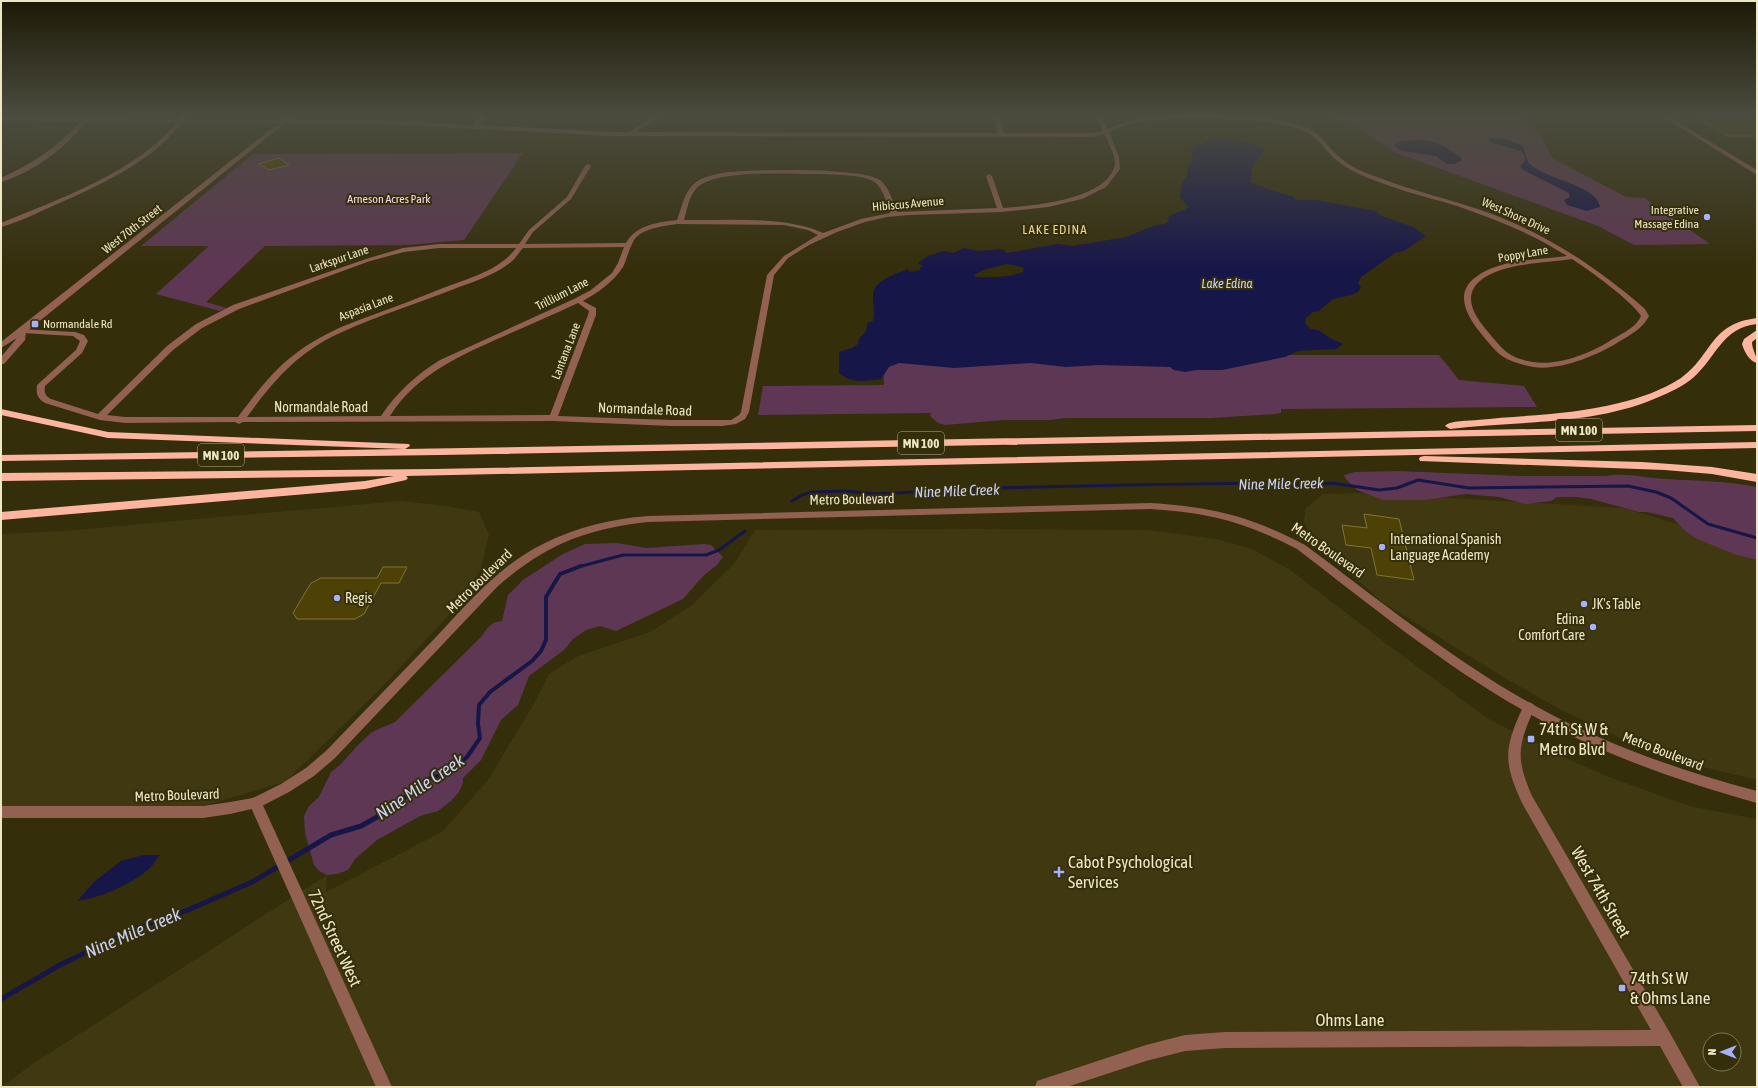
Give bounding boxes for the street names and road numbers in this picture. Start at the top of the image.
street label: Hibiscus Avenue [872,194,944,214]
street label: West Shore Drive [1480,195,1552,237]
street label: West 70th Street [99,201,165,257]
street label: Larkspur Lane [308,242,370,276]
street label: Poppy Lane [1497,243,1549,265]
street label: Trillium Lane [533,275,591,313]
street label: Aspasia Lane [337,290,395,324]
street label: Lantana Lane [549,321,583,381]
street label: Normandale Road [274,399,368,415]
street label: Normandale Road [598,399,692,419]
road number: MN 100 [1556,419,1602,441]
road number: MN 100 [898,432,944,454]
road number: MN 100 [198,444,244,466]
street label: Metro Boulevard [809,490,895,508]
street label: Metro Boulevard [1289,519,1367,581]
street label: Metro Boulevard [443,546,515,616]
street label: Metro Boulevard [1620,728,1706,774]
street label: Metro Boulevard [134,786,220,804]
street label: West 74th Street [1567,843,1635,941]
street label: 72nd Street West [304,886,366,990]
street label: Ohms Lane [1315,1010,1385,1030]

